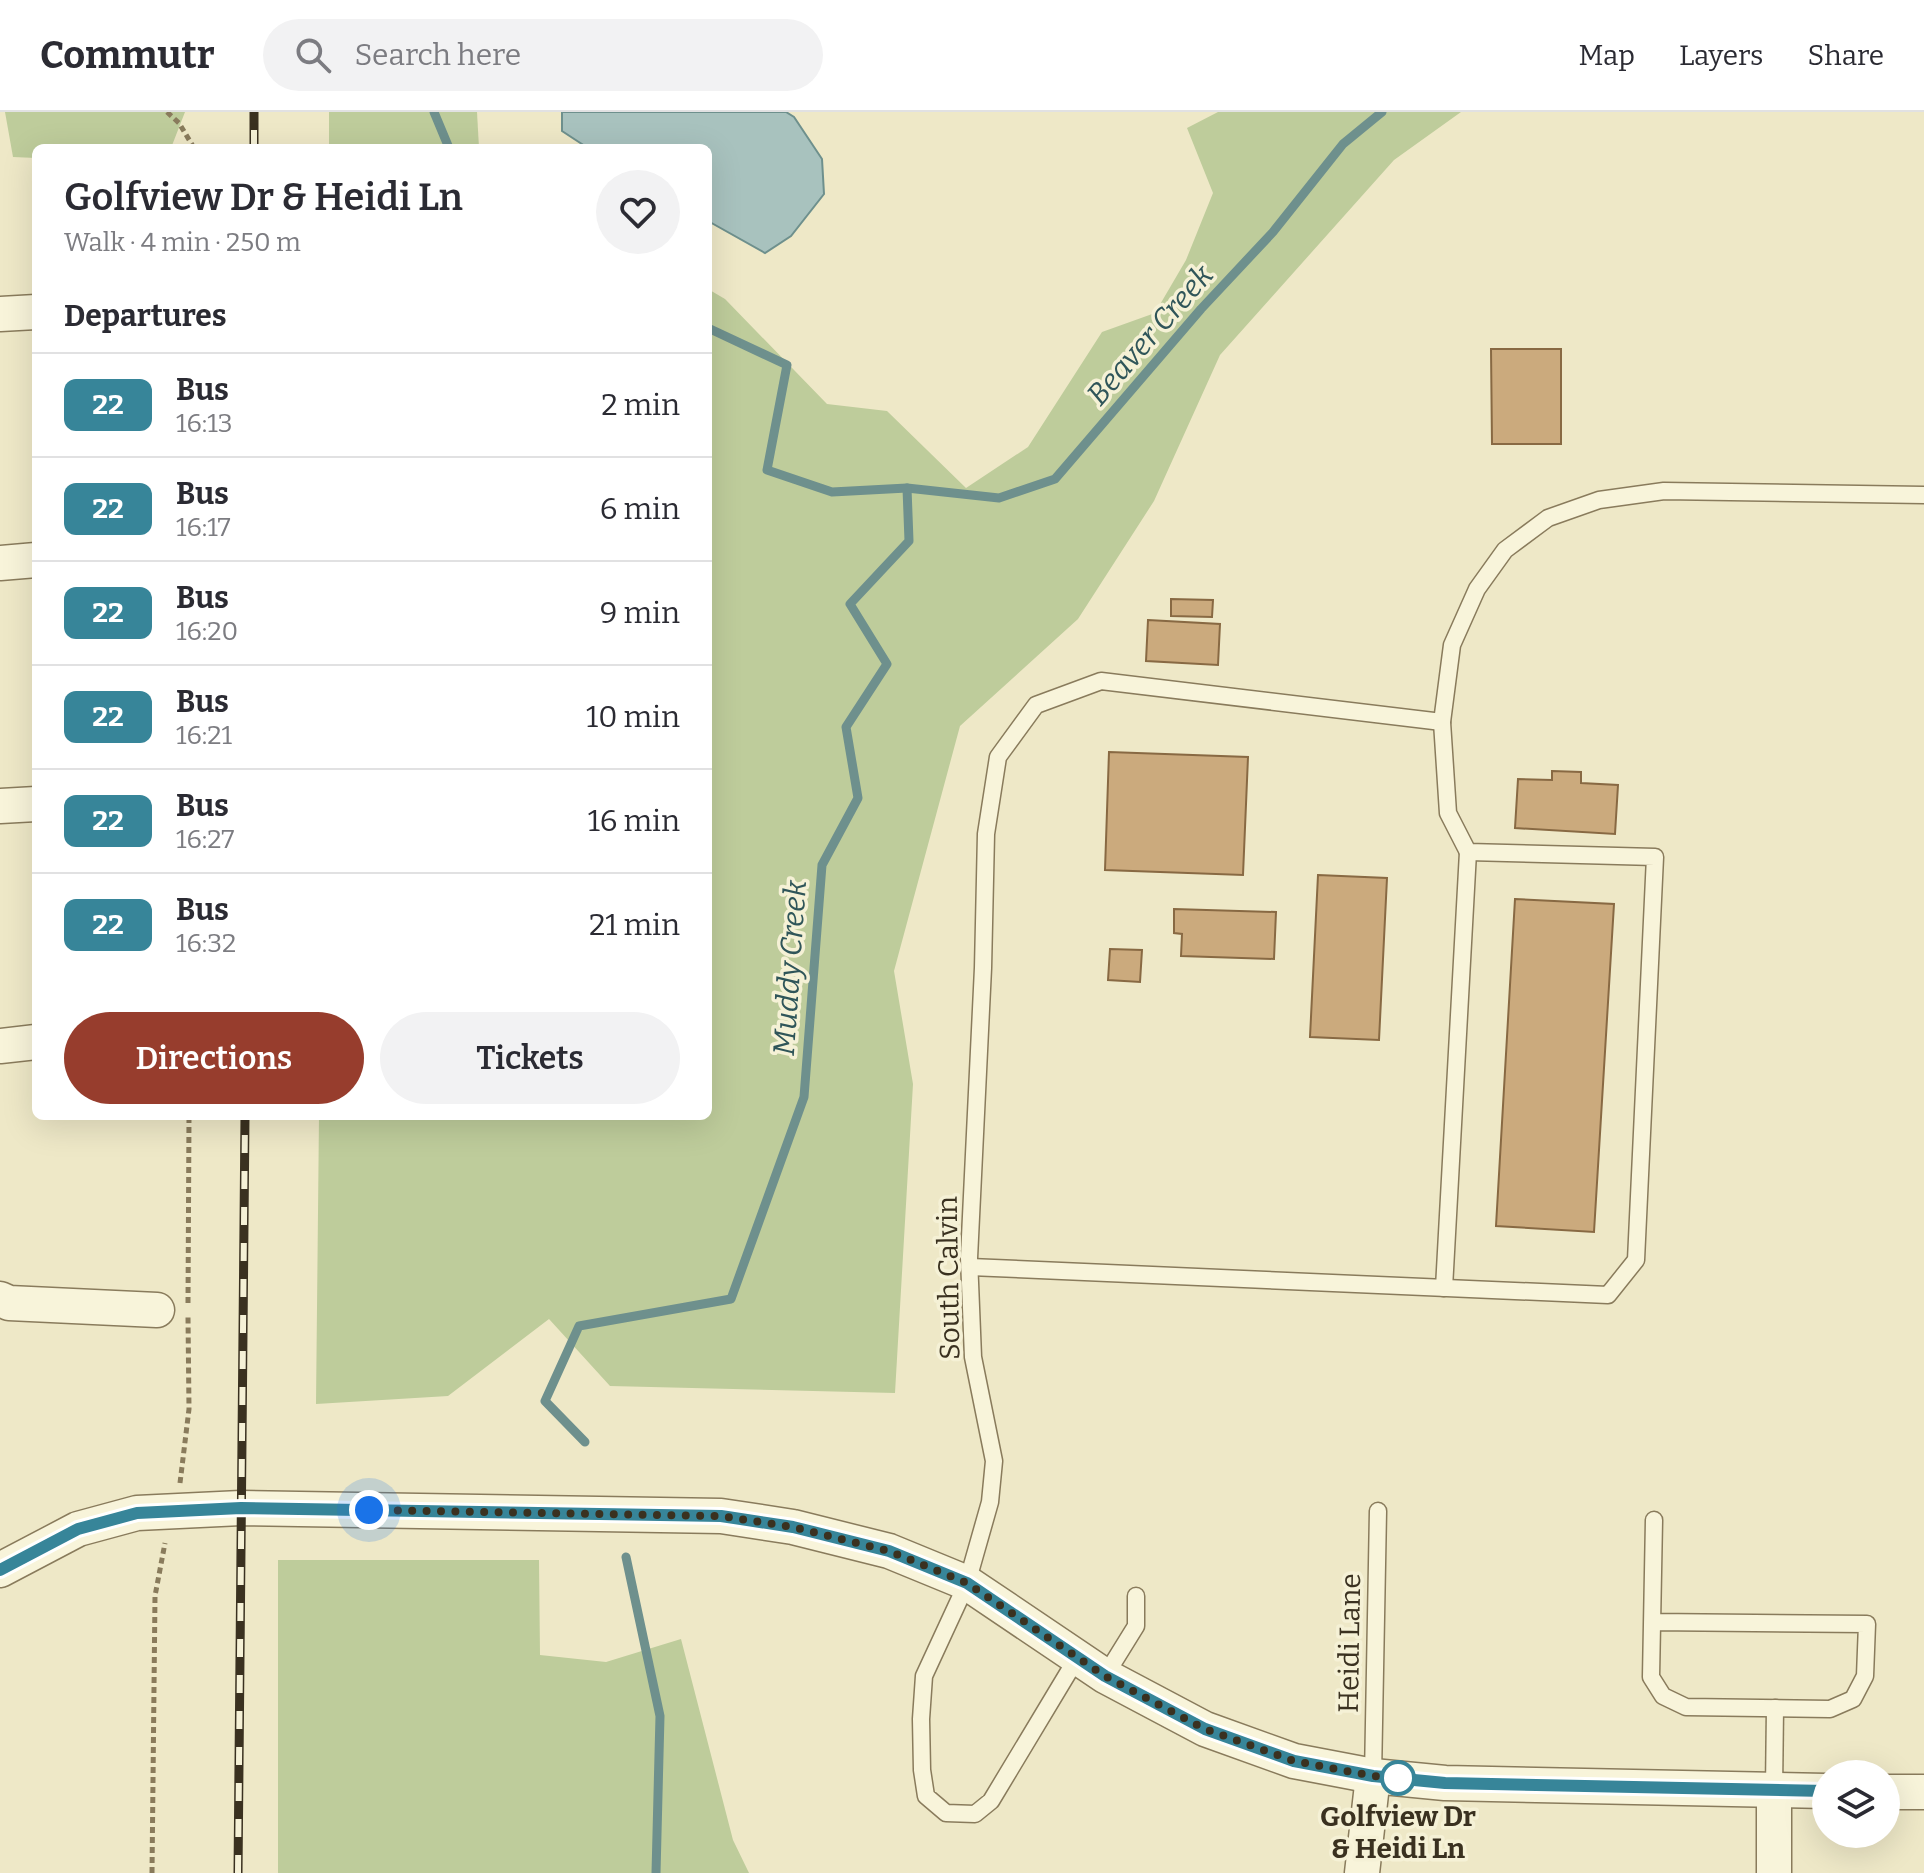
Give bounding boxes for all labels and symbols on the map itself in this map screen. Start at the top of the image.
water label: Beaver Creek [1079,257,1221,413]
water label: Muddy Creek [766,878,814,1057]
street label: South Calvin [931,1196,966,1360]
your location [349,1490,389,1530]
street label: Heidi Lane [1332,1573,1367,1713]
marker: Golfview Dr & Heidi Ln [1381,1761,1415,1795]
place label: Golfview Dr & Heidi Ln [1320,1800,1476,1865]

